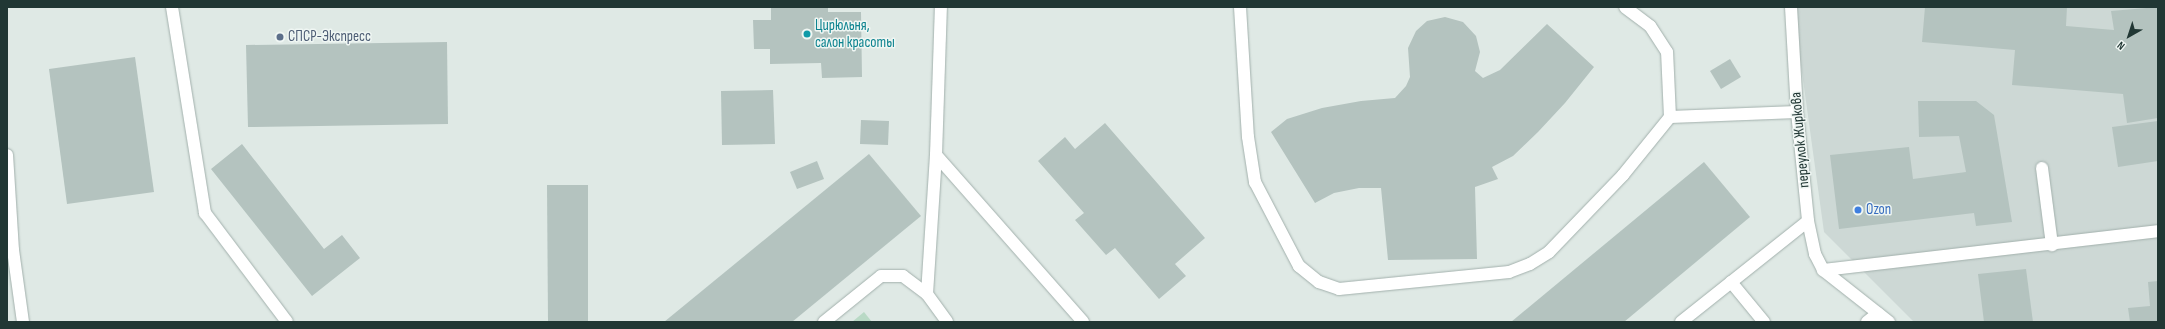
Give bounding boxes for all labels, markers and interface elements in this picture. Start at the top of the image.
place label: Цирюльня, салон красоты [815,16,895,51]
north arrow [2109,16,2149,56]
place label: СПСР-Экспресс [288,28,371,46]
marker: Цирюльня, салон красоты [802,29,812,39]
marker: СПСР-Экспресс [275,32,285,42]
text: N [2115,39,2128,53]
street label: переулок Жиркова [1787,91,1813,189]
place label: Ozon [1866,201,1891,219]
marker: Ozon [1853,205,1863,215]

